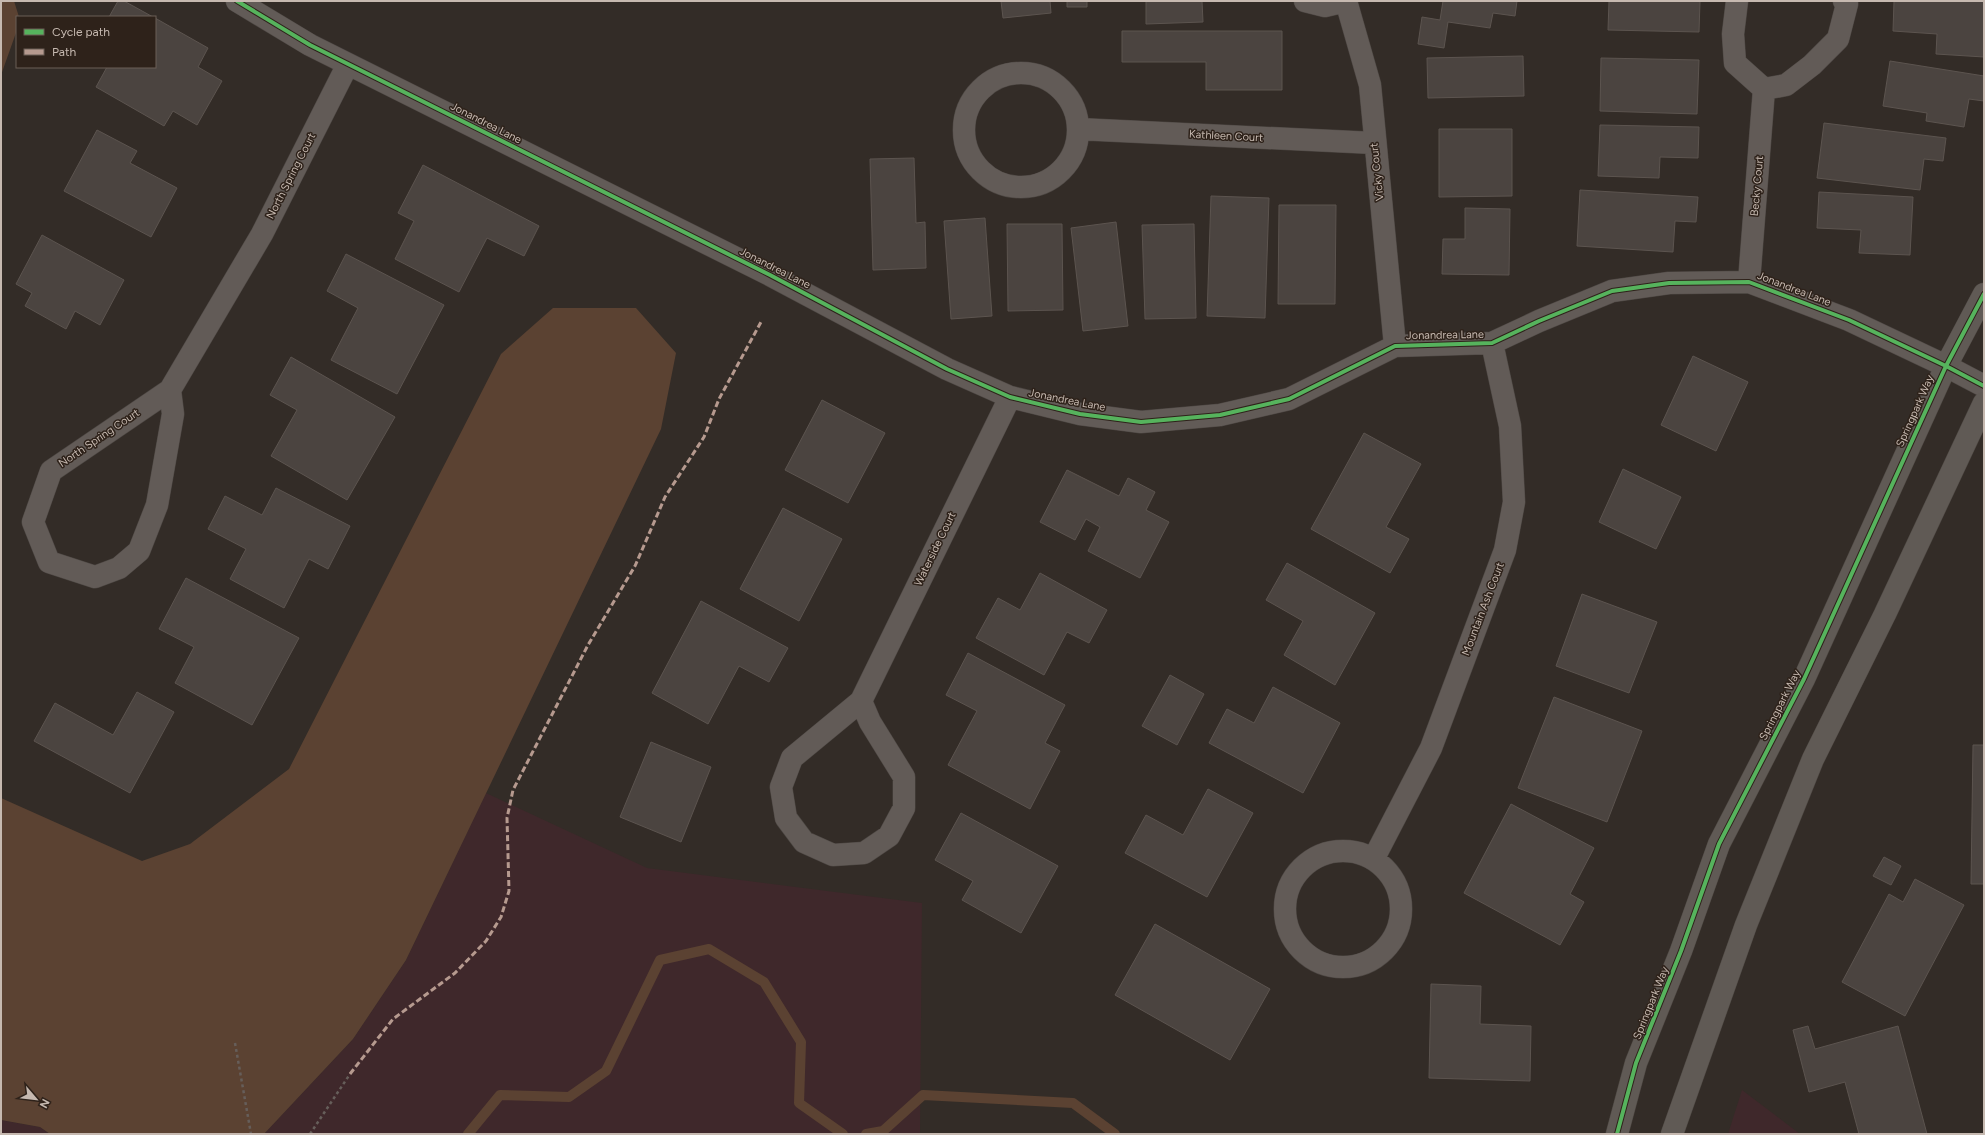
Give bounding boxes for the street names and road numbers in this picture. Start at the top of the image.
street label: Jonandrea Lane [448,100,524,146]
street label: Kathleen Court [1189,128,1263,144]
street label: North Spring Court [264,131,318,221]
street label: Vicky Court [1367,142,1387,202]
street label: Becky Court [1748,155,1766,217]
street label: Jonandrea Lane [737,245,813,291]
street label: Jonandrea Lane [1755,269,1833,309]
street label: Jonandrea Lane [1406,328,1484,342]
street label: Springpark Way [1893,373,1937,449]
street label: Jonandrea Lane [1028,386,1106,414]
street label: North Spring Court [56,406,142,470]
street label: Waterside Court [911,510,959,588]
street label: Mountain Ash Court [1459,561,1507,657]
street label: Springpark Way [1757,667,1803,742]
street label: Springpark Way [1630,964,1672,1041]

